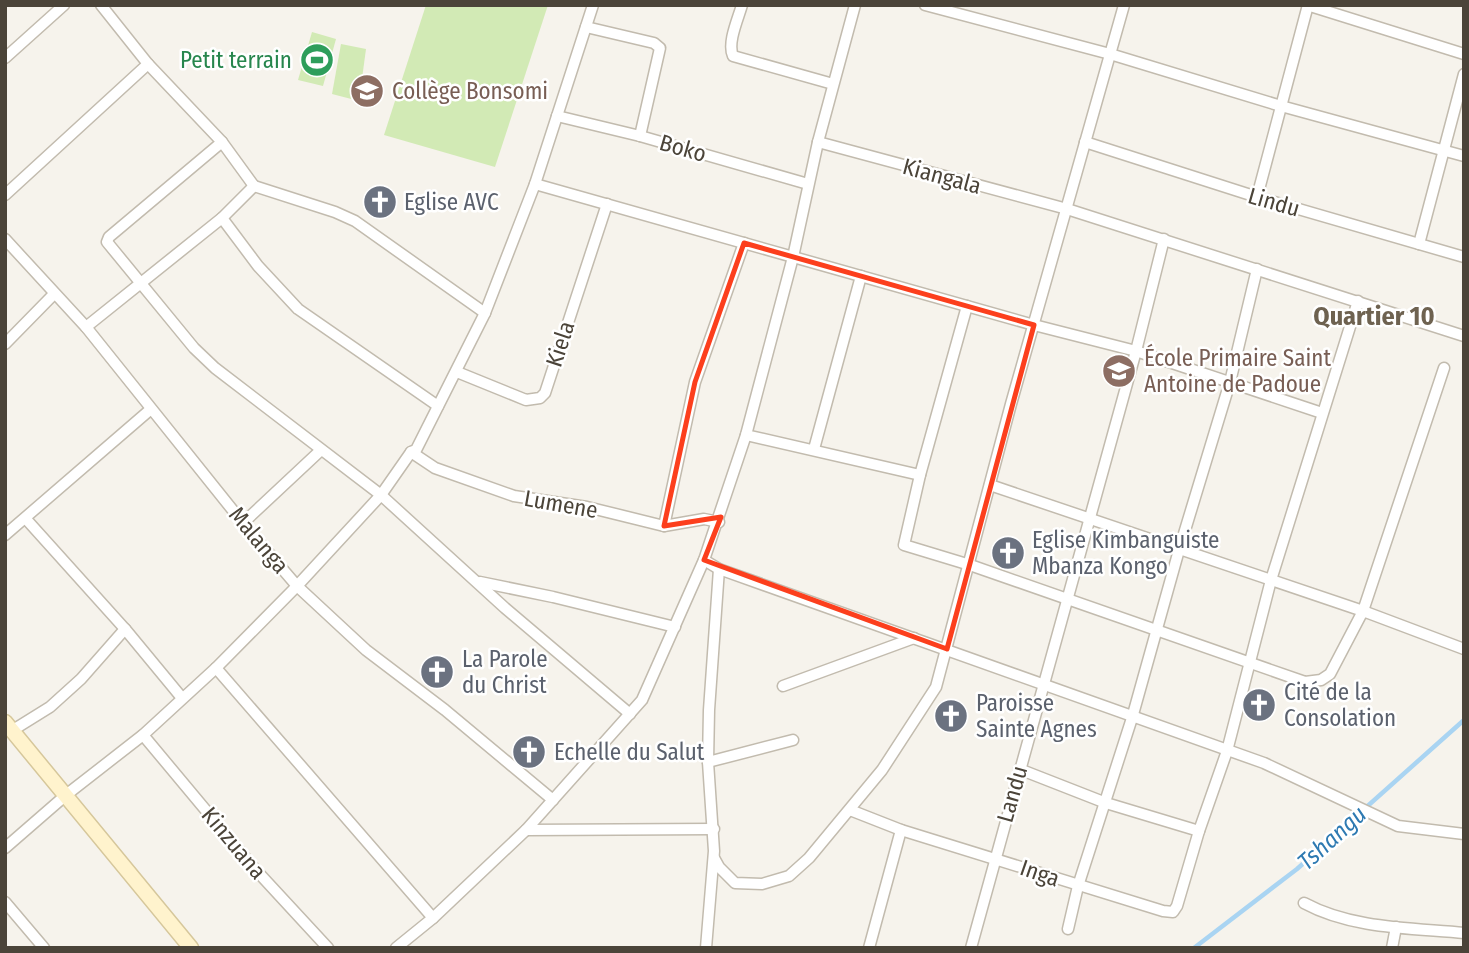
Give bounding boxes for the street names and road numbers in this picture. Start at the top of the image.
street label: Boko [656,128,710,168]
street label: Kiangala [900,152,984,200]
street label: Lindu [1245,181,1303,223]
street label: Kiela [539,318,581,370]
street label: Lumene [522,484,600,524]
street label: Malanga [223,501,295,579]
street label: Landu [991,762,1033,826]
street label: Kinzuana [196,801,272,885]
street label: Inga [1017,853,1063,893]

